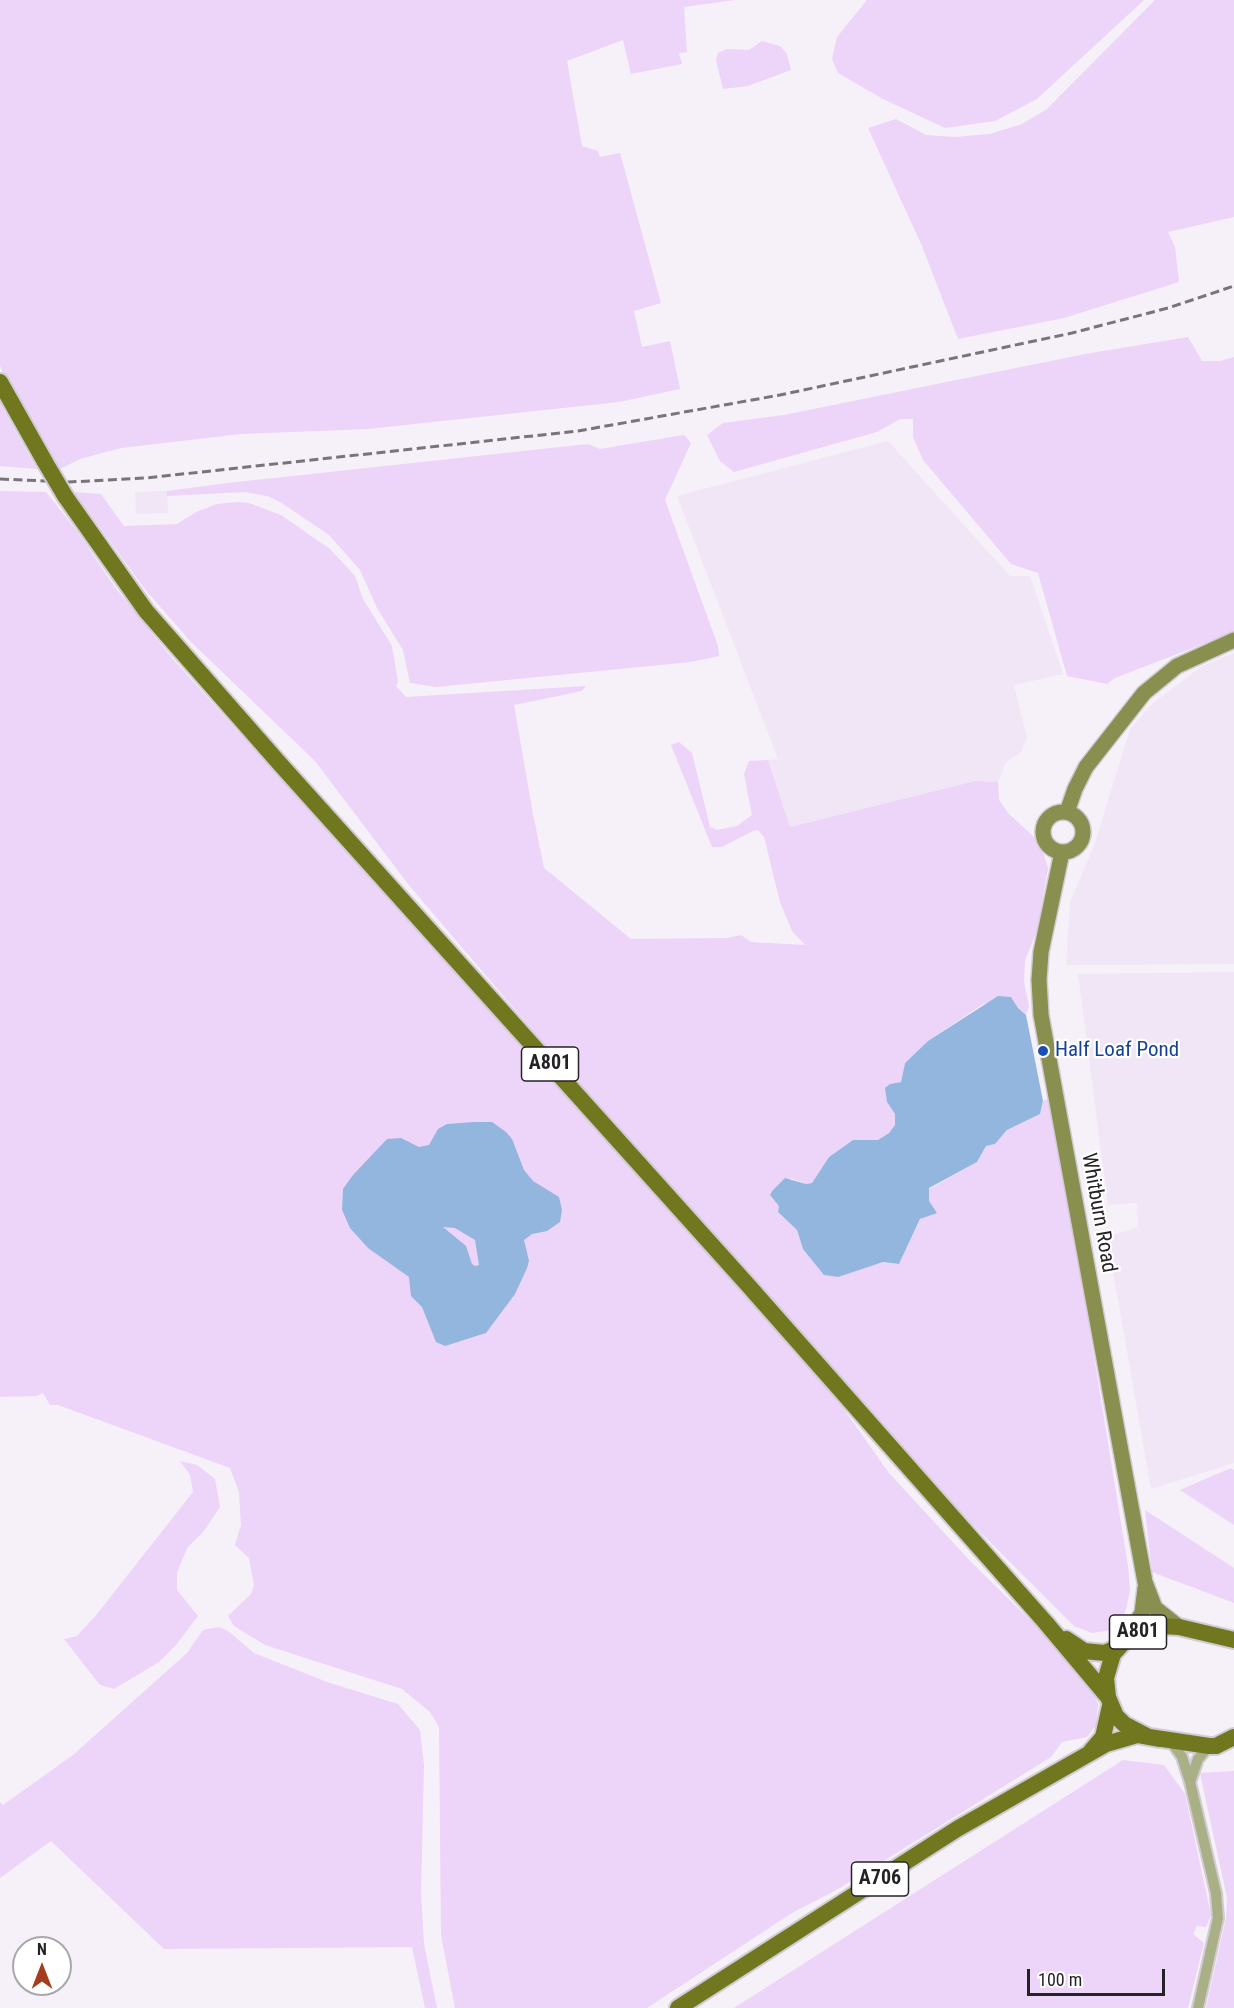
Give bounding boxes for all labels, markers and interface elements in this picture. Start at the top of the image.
place label: Half Loaf Pond [1055,1038,1179,1064]
marker: Half Loaf Pond [1036,1044,1050,1058]
road number: A801 [522,1047,578,1081]
street label: Whitburn Road [1075,1151,1121,1275]
road number: A801 [1110,1615,1166,1649]
road number: A706 [852,1862,908,1896]
north arrow [12,1936,72,1996]
text: N [37,1940,47,1959]
scale bar [1030,1957,1168,1995]
text: 100 m [1038,1969,1082,1990]

